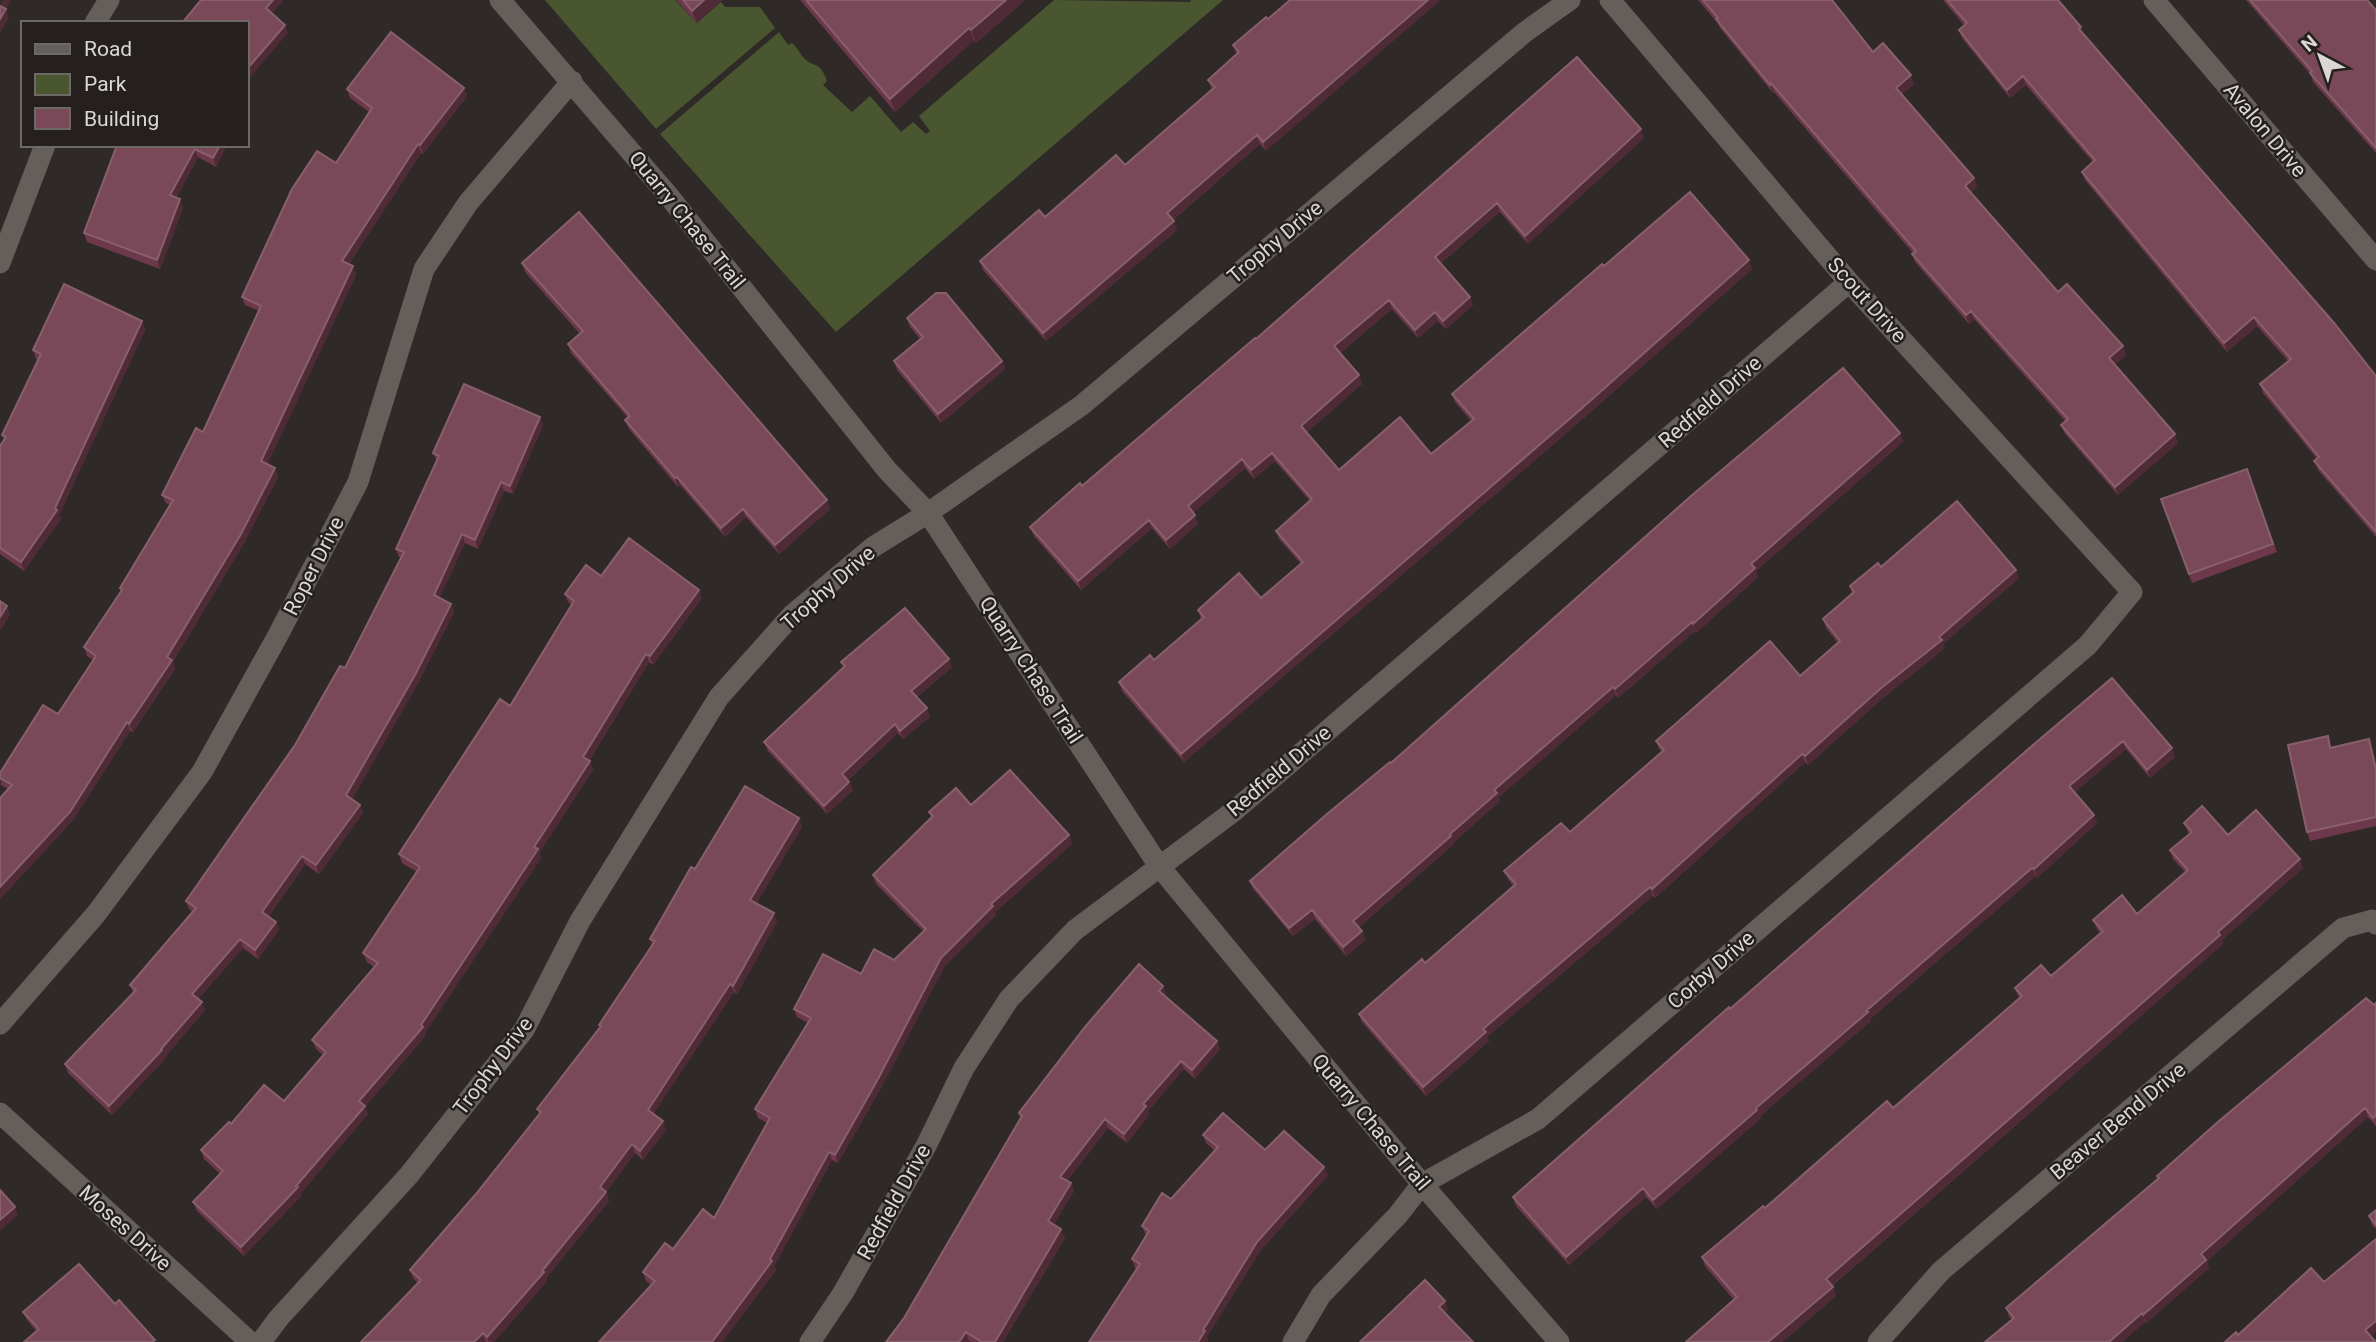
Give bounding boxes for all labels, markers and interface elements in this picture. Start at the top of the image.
legend [21,21,248,147]
north arrow [2285,21,2355,91]
text: N [2297,30,2322,57]
text: Road [84,37,132,61]
text: Park [84,72,127,96]
street label: Avalon Drive [2219,78,2311,182]
text: Building [84,107,159,131]
street label: Quarry Chase Trail [624,146,750,294]
street label: Trophy Drive [1223,195,1327,289]
street label: Scout Drive [1823,252,1911,348]
street label: Redfield Drive [1654,351,1766,453]
street label: Roper Drive [279,513,349,619]
street label: Trophy Drive [776,541,880,635]
street label: Quarry Chase Trail [974,592,1088,748]
street label: Redfield Drive [1222,721,1336,821]
street label: Corby Drive [1663,926,1759,1014]
street label: Trophy Drive [448,1012,538,1120]
street label: Quarry Chase Trail [1307,1049,1435,1195]
street label: Beaver Bend Drive [2046,1057,2190,1185]
street label: Redfield Drive [852,1140,936,1264]
street label: Moses Drive [74,1180,176,1276]

